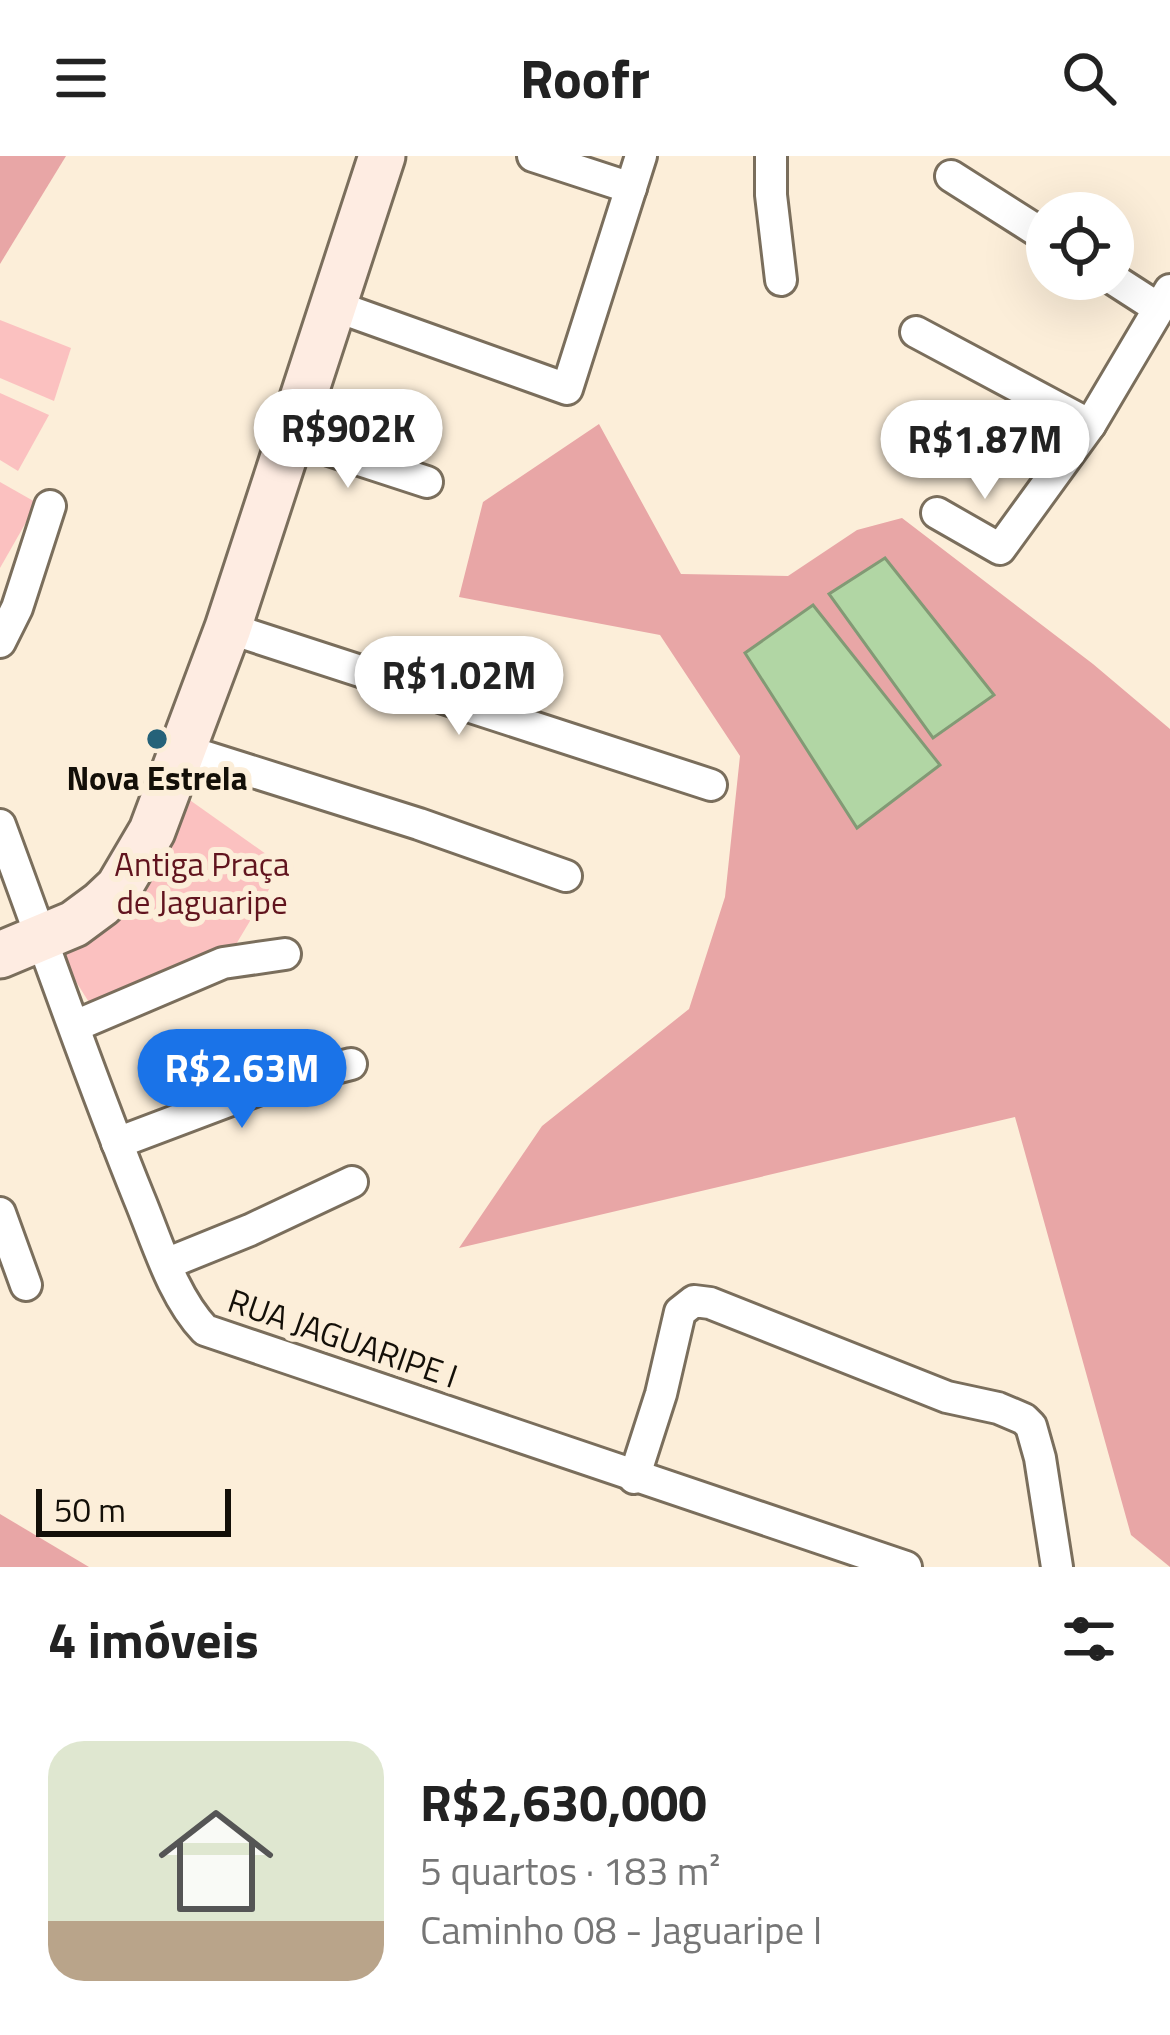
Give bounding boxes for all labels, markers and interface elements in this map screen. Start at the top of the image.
text: Roofr [520,37,650,119]
icon: menu [48,45,114,111]
icon: search [1056,45,1122,111]
map controls [1026,192,1134,300]
button: locate [1026,192,1134,300]
pin: R$902K [250,389,446,491]
text: R$902K [281,398,415,457]
pin: R$1.87M [874,400,1096,502]
text: R$1.87M [908,409,1063,468]
pin: R$1.02M [348,636,570,738]
text: R$1.02M [382,645,537,704]
marker: Nova Estrela [144,726,170,752]
place label: Nova Estrela [66,753,248,803]
park label: Antiga Praça de Jaguaripe [114,839,290,927]
pin: R$2.63M [131,1029,353,1131]
text: R$2.63M [165,1038,320,1097]
street label: RUA JAGUARIPE I [222,1275,464,1401]
scale bar [36,1483,231,1536]
text: 50 m [54,1485,126,1535]
text: 4 imóveis [48,1600,259,1678]
icon: filters [1056,1606,1122,1672]
text: R$2,630,000 [420,1763,707,1841]
icon: home [144,1789,288,1933]
text: 5 quartos · 183 m² [420,1841,720,1900]
text: Caminho 08 - Jaguaripe I [420,1900,822,1959]

